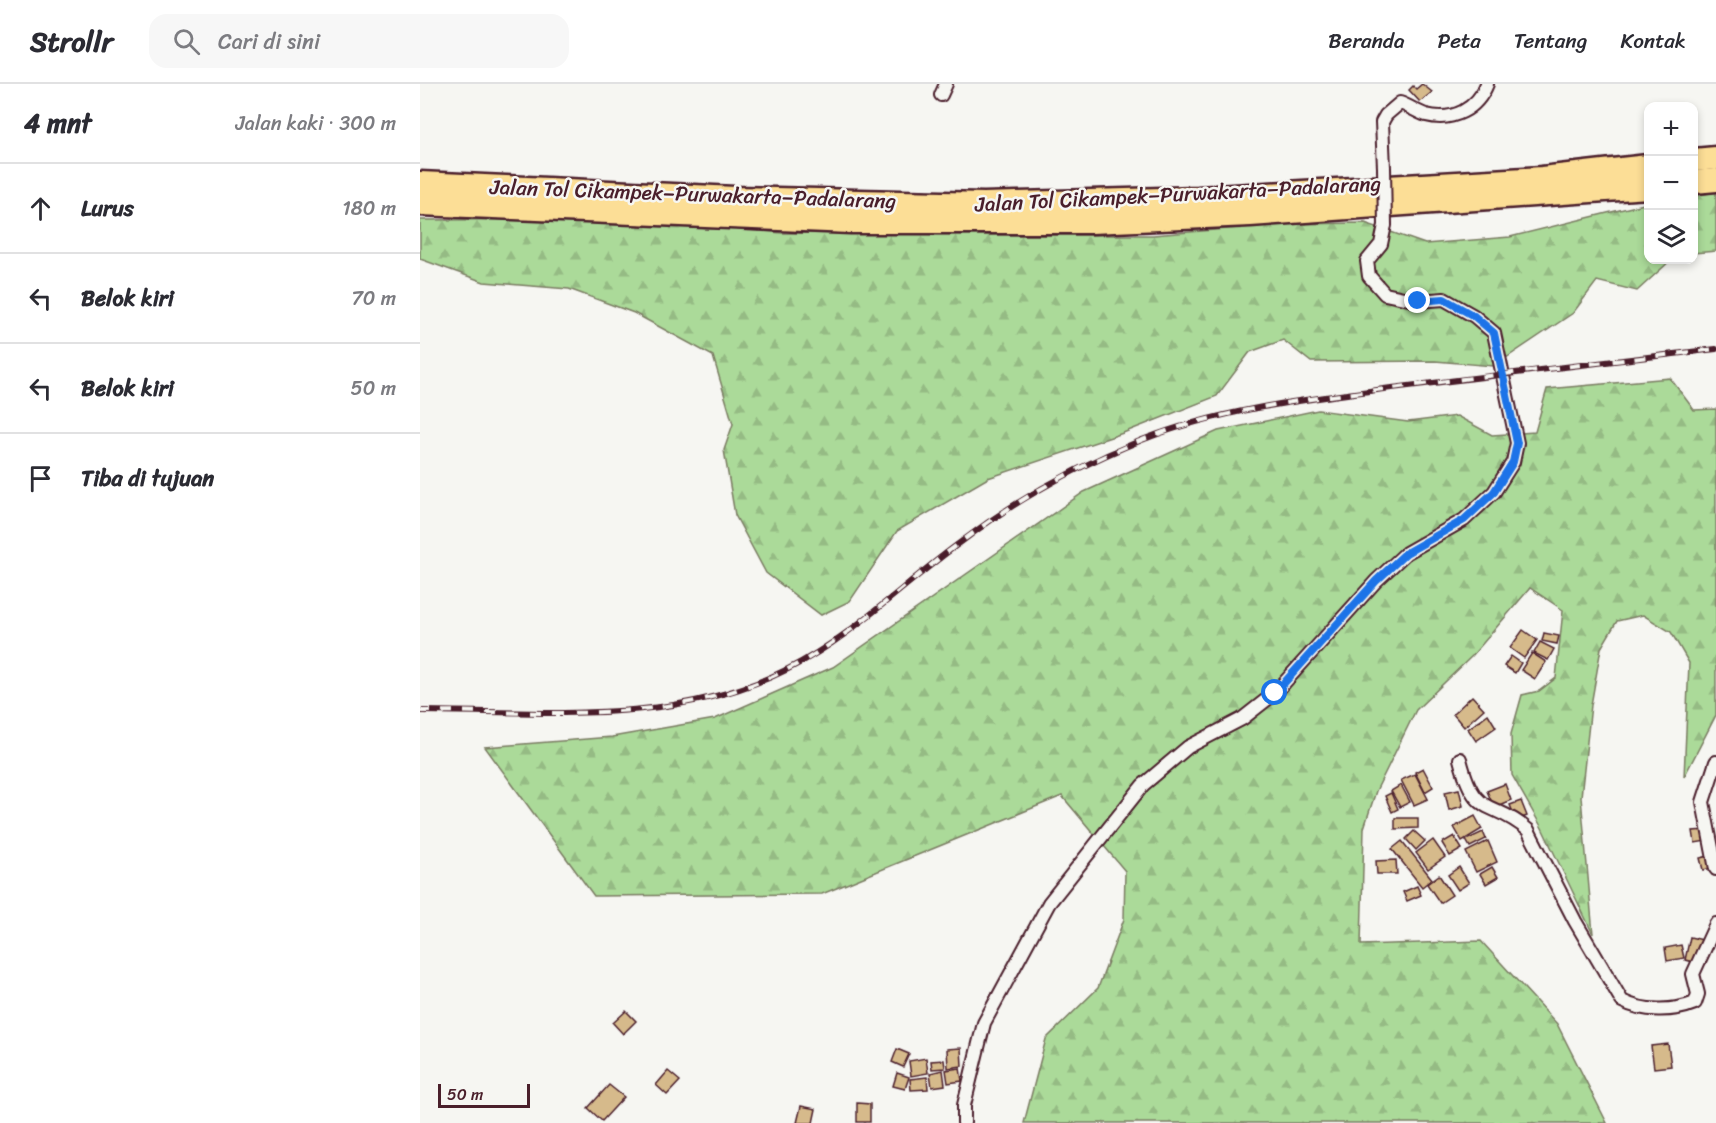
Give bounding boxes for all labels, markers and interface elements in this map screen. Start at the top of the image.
search box [149,14,569,68]
text: Strollr [30,17,113,66]
text: Cari di sini [218,22,320,61]
text: Beranda [1328,22,1404,60]
text: Peta [1437,22,1481,60]
text: Tentang [1514,22,1587,60]
text: Kontak [1620,22,1686,60]
icon: search [170,25,203,58]
text: 4 mnt [24,100,91,146]
map controls [1644,102,1698,264]
button: + [1644,102,1698,156]
text: Jalan kaki · 300 m [235,106,396,141]
button: − [1644,156,1698,210]
street label: Jalan Tol Cikampek–Purwakarta–Padalarang [973,164,1382,224]
street label: Jalan Tol Cikampek–Purwakarta–Padalarang [488,168,897,220]
text: Lurus [81,189,134,228]
text: 180 m [342,191,396,226]
icon: ahead [24,192,57,225]
button: layers [1644,210,1698,264]
text: Belok kiri [81,279,174,318]
text: 70 m [351,281,396,316]
icon: left [24,282,57,315]
route end [1404,287,1430,313]
text: Belok kiri [81,369,174,408]
text: 50 m [351,371,396,406]
icon: left [24,372,57,405]
text: Tiba di tujuan [81,459,214,498]
icon: arrive [24,462,57,495]
route start [1261,679,1287,705]
text: 50 m [447,1080,483,1109]
scale bar [438,1081,530,1108]

